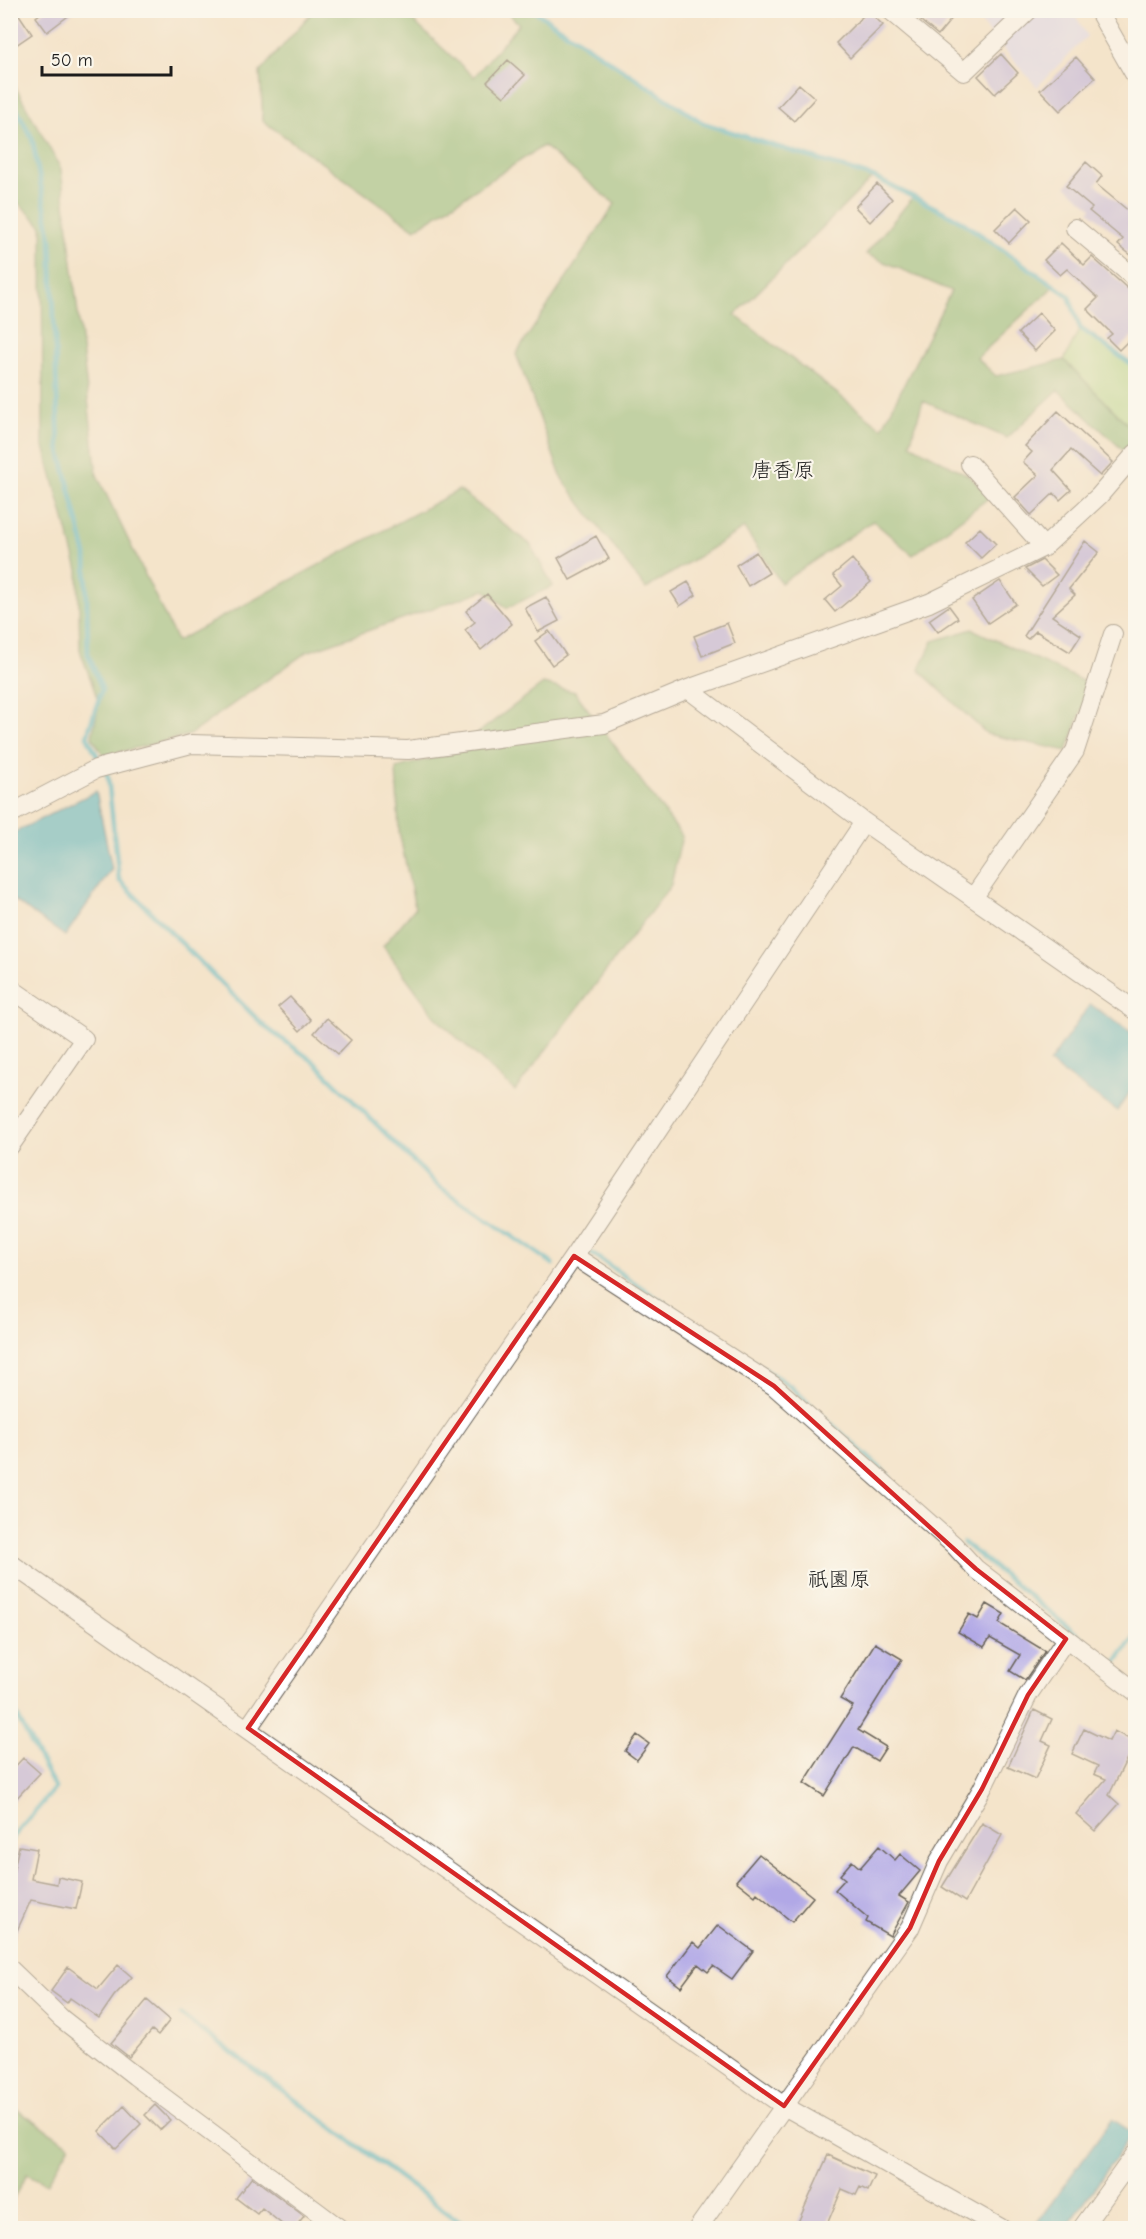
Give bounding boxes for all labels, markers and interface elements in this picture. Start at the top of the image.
scale bar [42,39,171,77]
text: 50 m [51,50,93,71]
district label: 唐香原 [752,458,815,482]
district label: 祇園原 [808,1567,871,1591]

